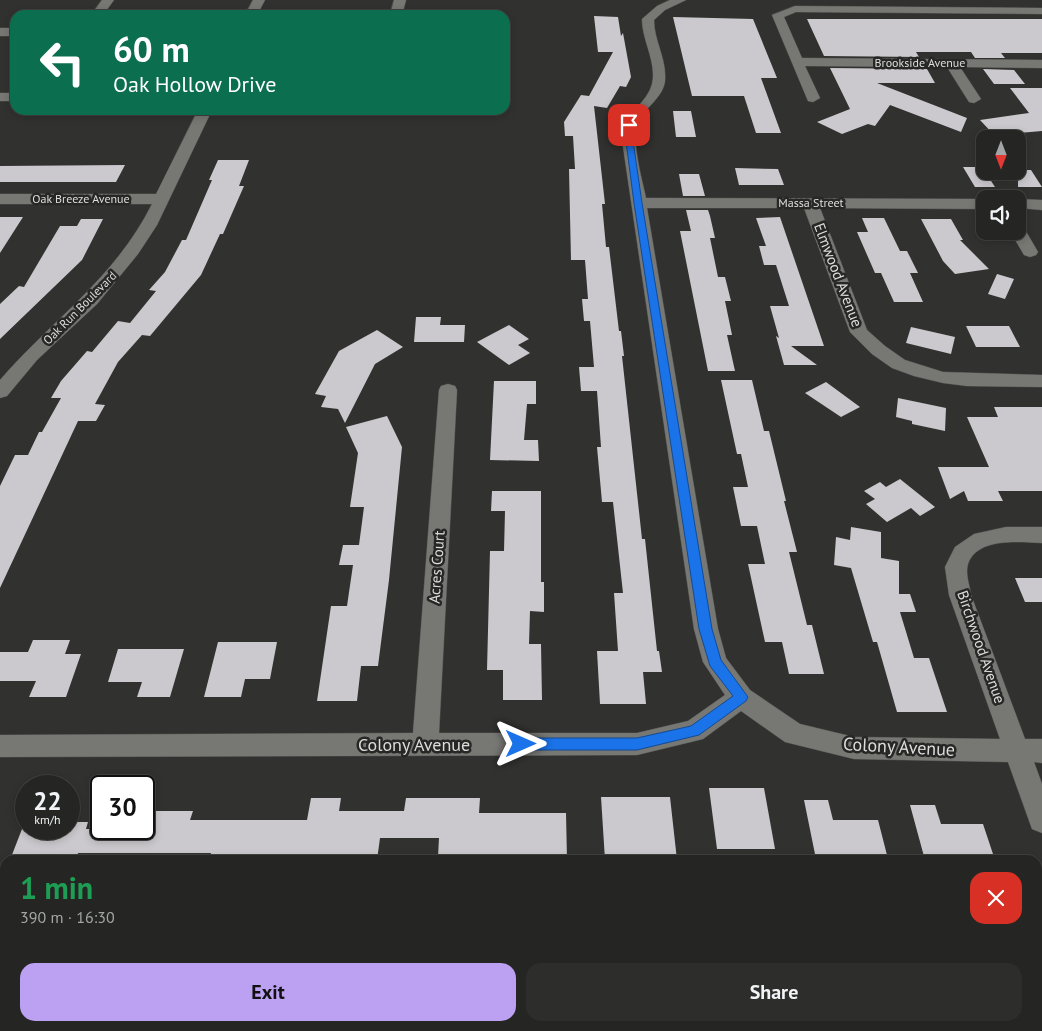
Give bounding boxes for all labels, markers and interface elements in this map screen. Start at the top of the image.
text: 60 m [113,26,190,72]
icon: left [30,30,95,95]
street label: Brookside Avenue [875,55,965,70]
text: Oak Hollow Drive [113,70,277,98]
pin [608,104,650,146]
icon: arrive [615,111,643,139]
north arrow [976,130,1026,180]
map controls [976,130,1026,240]
button: sound [976,190,1026,240]
street label: Oak Breeze Avenue [32,191,130,206]
street label: Massa Street [778,195,844,210]
street label: Elmwood Avenue [810,220,867,330]
street label: Oak Run Boulevard [40,268,119,347]
street label: Acres Court [424,530,449,604]
street label: Birchwood Avenue [953,588,1010,706]
position arrow [494,717,546,769]
street label: Colony Avenue [842,732,956,761]
street label: Colony Avenue [358,733,470,756]
speed limit sign: 30 [90,775,155,840]
text: 22 [33,785,62,817]
text: km/h [34,812,61,827]
text: 1 min [20,868,93,907]
button: close [970,872,1022,924]
text: 390 m · 16:30 [20,907,115,927]
button: Exit [20,963,516,1021]
button: Share [526,963,1022,1021]

